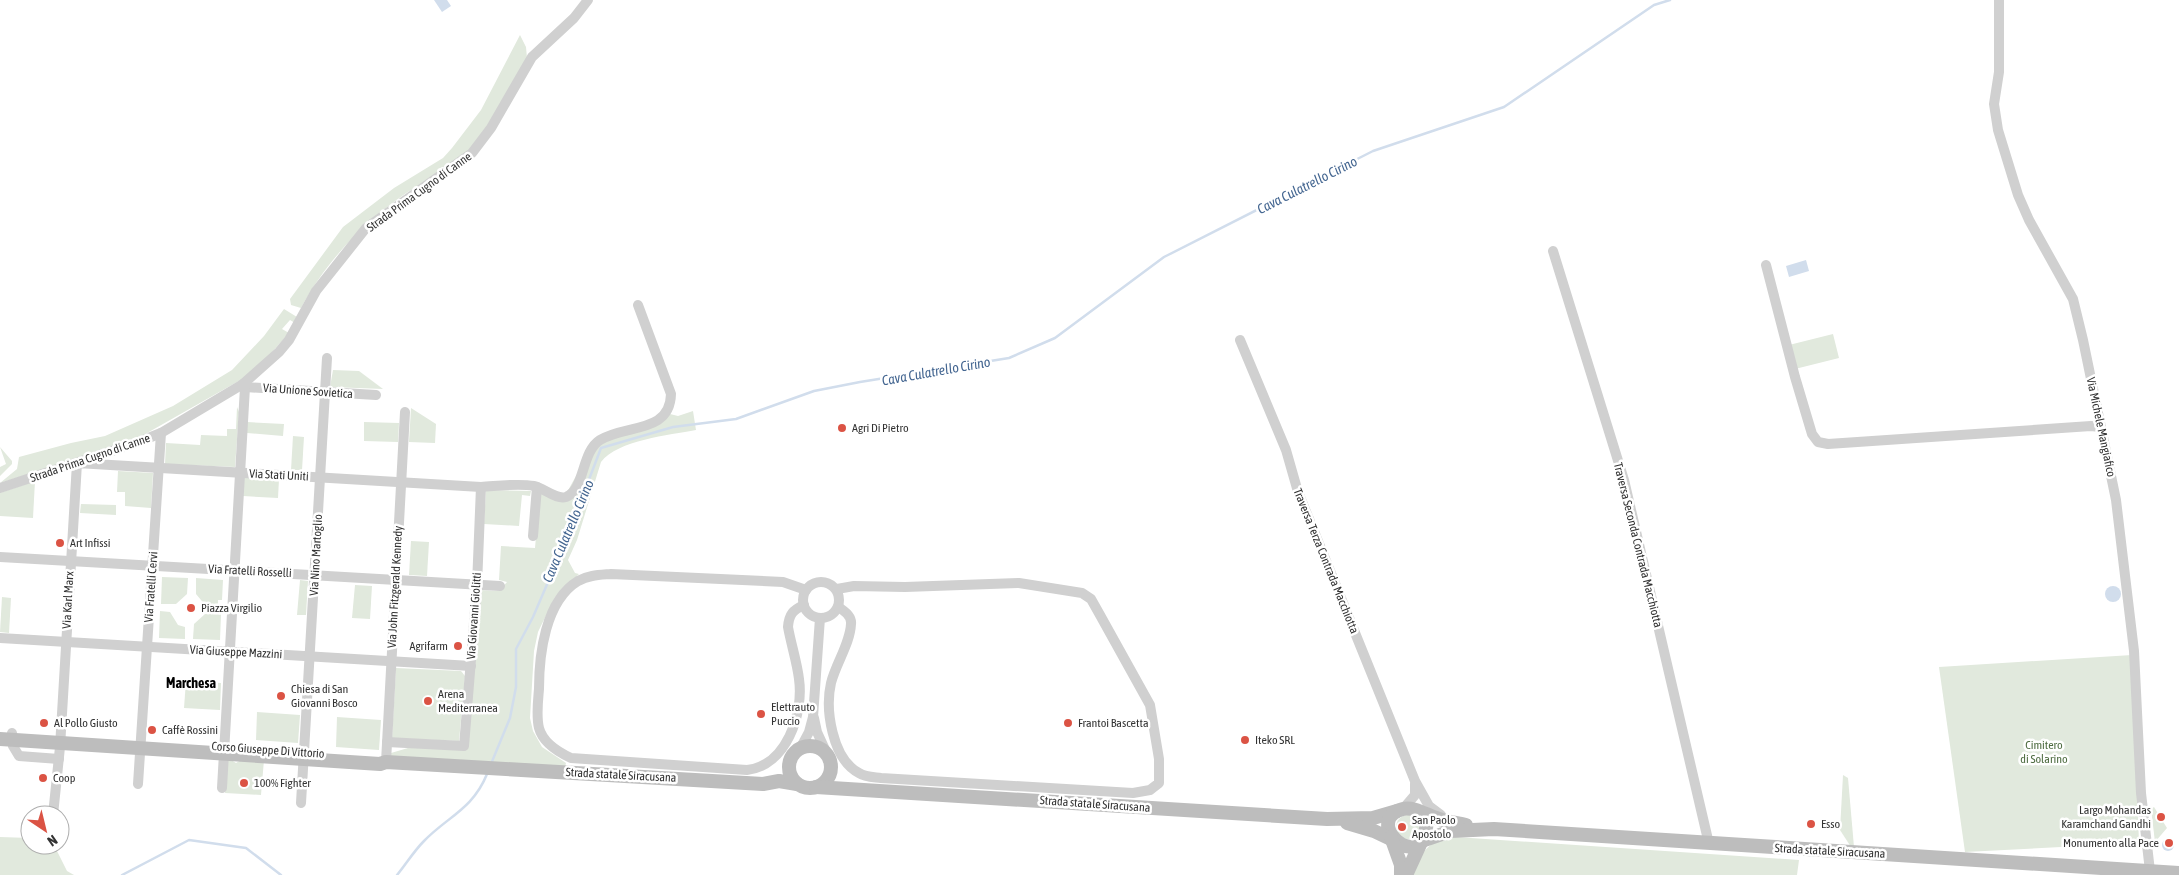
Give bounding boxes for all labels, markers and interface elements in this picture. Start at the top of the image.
street label: Strada Prima Cugno di Canne [364,149,474,235]
water label: Cava Culatrello Cirino [1254,153,1360,217]
water label: Cava Culatrello Cirino [880,353,992,388]
street label: Via Michele Mangiafico [2084,376,2118,479]
street label: Via Unione Sovietica [263,381,353,401]
place label: Agri Di Pietro [852,421,909,435]
marker: Agri Di Pietro [836,422,848,434]
street label: Strada Prima Cugno di Canne [28,431,152,485]
street label: Traversa Seconda Contrada Macchiotta [1611,461,1665,629]
street label: Via Stati Uniti [249,466,309,484]
water label: Cava Culatrello Cirino [539,477,597,585]
street label: Traversa Terza Contrada Macchiotta [1290,486,1362,636]
street label: Via Nino Martoglio [307,514,325,596]
street label: Via John Fitzgerald Kennedy [385,525,405,648]
place label: Art Infissi [70,536,111,550]
marker: Art Infissi [54,537,66,549]
street label: Via Fratelli Cervi [142,551,160,623]
street label: Via Fratelli Rosselli [208,562,292,580]
street label: Via Karl Marx [60,571,77,629]
street label: Via Giovanni Giolitti [464,572,484,660]
place label: Piazza Virgilio [201,601,263,615]
marker: Piazza Virgilio [185,602,197,614]
place label: Agrifarm [410,639,448,653]
marker: Agrifarm [452,640,464,652]
street label: Via Giuseppe Mazzini [189,643,283,661]
district label: Marchesa [166,675,216,691]
place label: Chiesa di San Giovanni Bosco [291,682,358,710]
place label: Arena Mediterranea [438,687,498,715]
marker: Chiesa di San Giovanni Bosco [275,690,287,702]
marker: Arena Mediterranea [422,695,434,707]
place label: Elettrauto Puccio [771,700,816,728]
marker: Elettrauto Puccio [755,708,767,720]
place label: Al Pollo Giusto [54,716,118,730]
place label: Frantoi Bascetta [1078,716,1149,730]
marker: Al Pollo Giusto [38,717,50,729]
marker: Frantoi Bascetta [1062,717,1074,729]
place label: Caffè Rossini [162,723,218,737]
marker: Caffè Rossini [146,724,158,736]
place label: Iteko SRL [1255,733,1295,747]
marker: Iteko SRL [1239,734,1251,746]
park label: Cimitero di Solarino [2020,738,2068,766]
street label: Corso Giuseppe Di Vittorio [211,739,325,761]
street label: Strada statale Siracusana [565,765,677,785]
place label: Coop [53,771,76,785]
marker: Coop [37,772,49,784]
place label: 100% Fighter [254,776,311,790]
marker: 100% Fighter [238,777,250,789]
street label: Strada statale Siracusana [1039,793,1151,815]
place label: Largo Mohandas Karamchand Gandhi [2061,803,2151,831]
north arrow [20,805,70,855]
marker: Largo Mohandas Karamchand Gandhi [2155,811,2167,823]
place label: San Paolo Apostolo [1412,813,1456,841]
place label: Esso [1821,817,1841,831]
marker: Esso [1805,818,1817,830]
marker: San Paolo Apostolo [1396,821,1408,833]
text: N [44,832,60,850]
place label: Monumento alla Pace [2063,836,2159,850]
marker: Monumento alla Pace [2163,837,2175,849]
street label: Strada statale Siracusana [1774,841,1886,861]

